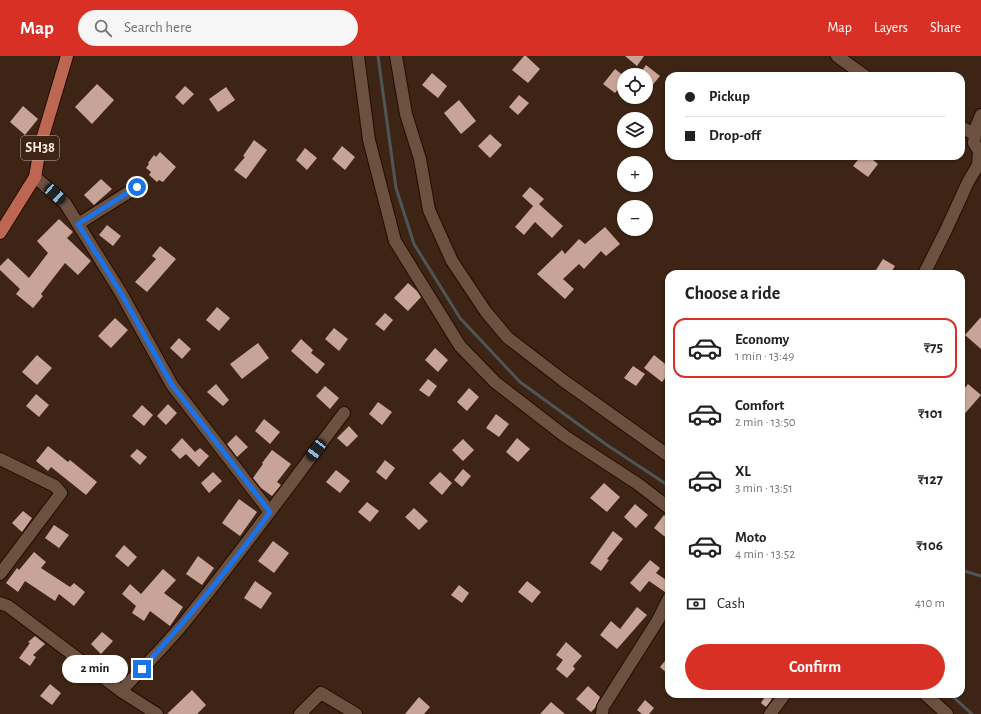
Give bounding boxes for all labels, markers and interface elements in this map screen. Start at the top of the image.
search box [78,10,358,46]
icon: search [92,17,114,39]
text: Map [20,19,54,38]
text: Search here [124,20,192,35]
text: Map [827,21,852,35]
text: Layers [874,21,908,35]
text: Share [930,21,961,35]
map controls [617,68,653,236]
button: locate [617,68,653,104]
text: Pickup [709,89,750,104]
button: layers [617,112,653,148]
text: Drop-off [709,128,761,143]
road number: SH38 [21,136,59,160]
button: + [617,156,653,192]
route start [128,178,146,196]
car [42,182,68,206]
button: − [617,200,653,236]
text: Choose a ride [685,285,780,303]
icon: car [687,330,723,366]
text: Economy [735,332,789,347]
text: ₹75 [924,340,943,355]
text: 1 min · 13:49 [735,350,794,363]
icon: car [687,396,723,432]
text: Comfort [735,398,784,413]
text: ₹101 [918,406,943,421]
text: 2 min · 13:50 [735,416,796,429]
car [304,437,328,463]
icon: car [687,462,723,498]
text: XL [735,464,751,479]
text: ₹127 [918,472,943,487]
text: 3 min · 13:51 [735,482,793,495]
icon: car [687,528,723,564]
text: Moto [735,530,767,545]
text: ₹106 [916,538,943,553]
text: 4 min · 13:52 [735,548,795,561]
icon: cash [685,593,707,615]
text: Cash [717,596,745,611]
text: 410 m [915,597,945,610]
button: Confirm [685,644,945,690]
callout: 2 min [62,655,128,683]
route end [133,660,151,678]
text: 2 min [81,662,109,675]

